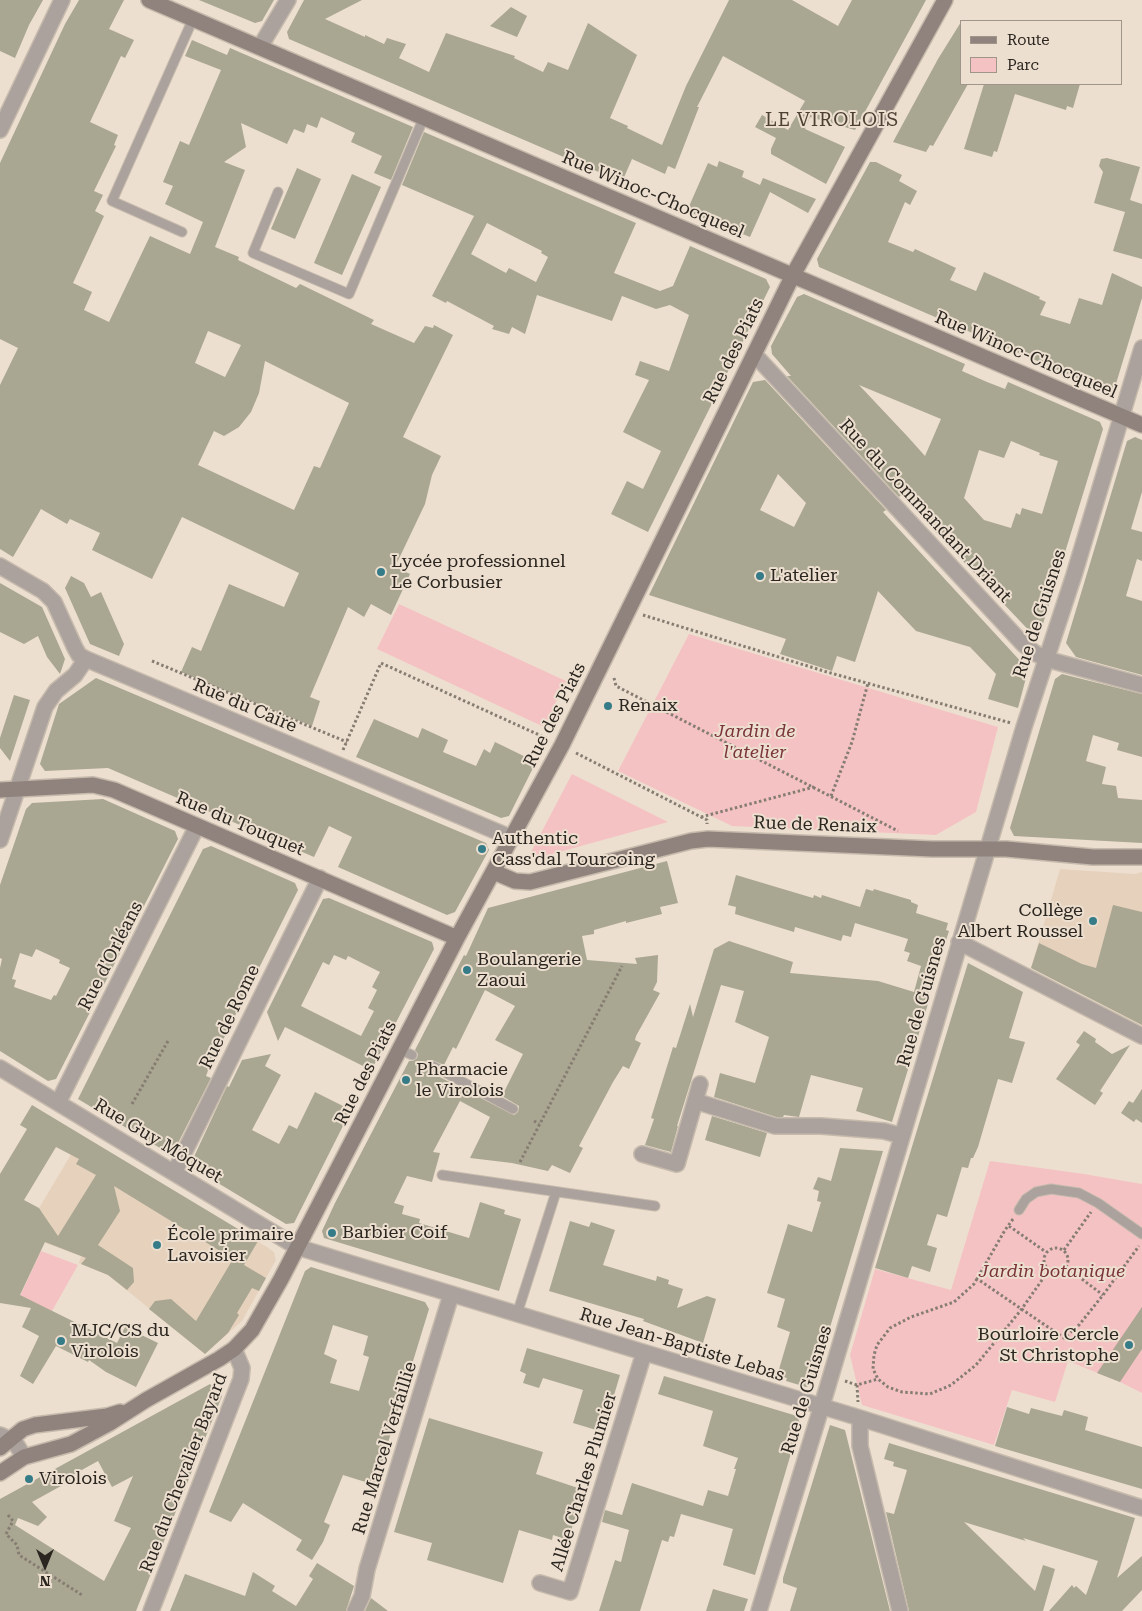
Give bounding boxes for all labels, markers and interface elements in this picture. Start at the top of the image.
legend [960,20,1122,85]
text: Route [1007,31,1049,49]
text: Parc [1007,56,1039,74]
district label: LE VIROLOIS [764,109,900,131]
street label: Rue Winoc-Chocqueel [559,147,747,243]
street label: Rue des Piats [699,295,769,407]
street label: Rue Winoc-Chocqueel [932,307,1120,403]
street label: Rue du Commandant Driant [834,415,1016,607]
street label: Rue de Guisnes [1009,547,1071,681]
place label: Lycée professionnel Le Corbusier [391,551,566,594]
place label: L'atelier [770,565,837,587]
marker: Lycée professionnel Le Corbusier [375,566,387,578]
marker: L'atelier [754,570,766,582]
street label: Rue des Piats [519,659,591,771]
street label: Rue du Caire [190,674,300,738]
place label: Renaix [618,695,678,717]
marker: Renaix [602,700,614,712]
park label: Jardin de l'atelier [715,721,795,764]
street label: Rue du Touquet [172,787,308,861]
street label: Rue de Renaix [753,812,877,838]
place label: Authentic Cass'dal Tourcoing [492,828,655,871]
marker: Authentic Cass'dal Tourcoing [476,843,488,855]
street label: Rue d'Orléans [74,898,148,1014]
place label: Collège Albert Roussel [957,900,1083,942]
marker: Collège Albert Roussel [1087,915,1099,927]
street label: Rue de Guisnes [893,935,951,1069]
place label: Boulangerie Zaoui [477,949,581,992]
street label: Rue de Rome [195,961,265,1073]
marker: Boulangerie Zaoui [461,964,473,976]
street label: Rue des Piats [330,1017,402,1129]
place label: Pharmacie le Virolois [416,1059,508,1102]
marker: Pharmacie le Virolois [400,1074,412,1086]
street label: Rue Guy Môquet [90,1094,226,1188]
place label: Barbier Coif [342,1222,447,1244]
place label: École primaire Lavoisier [167,1224,294,1266]
marker: Barbier Coif [326,1227,338,1239]
marker: École primaire Lavoisier [151,1239,163,1251]
park label: Jardin botanique [979,1261,1125,1283]
street label: Rue Jean-Baptiste Lebas [577,1304,787,1386]
place label: MJC/CS du Virolois [71,1320,169,1362]
street label: Rue de Guisnes [777,1323,837,1457]
place label: Bourloire Cercle St Christophe [978,1324,1119,1366]
marker: MJC/CS du Virolois [55,1335,67,1347]
marker: Bourloire Cercle St Christophe [1123,1339,1135,1351]
street label: Rue Marcel Verfaillie [348,1359,422,1537]
street label: Rue du Chevalier Bayard [136,1370,232,1576]
street label: Allée Charles Plumier [546,1390,622,1574]
place label: Virolois [39,1468,107,1490]
marker: Virolois [23,1473,35,1485]
north arrow [20,1541,70,1591]
text: N [40,1573,50,1589]

